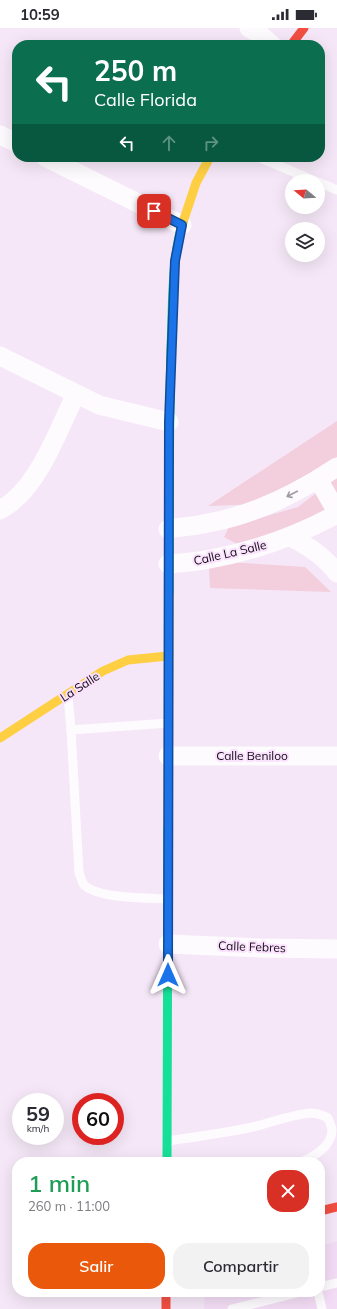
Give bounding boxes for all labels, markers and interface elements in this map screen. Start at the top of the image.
text: 10:59 [20,5,60,24]
text: 250 m [94,53,177,88]
icon: left [28,56,80,108]
text: Calle Florida [94,88,197,111]
icon: left [116,132,138,154]
icon: ahead [158,132,180,154]
icon: right [200,132,222,154]
north arrow [285,174,325,214]
map controls [285,174,325,262]
pin [137,194,171,228]
icon: arrive [143,200,165,222]
button: layers [285,222,325,262]
one-way arrow [286,491,298,498]
street label: Calle La Salle [192,537,268,568]
street label: La Salle [57,668,102,705]
street label: Calle Beniloo [216,748,288,763]
street label: Calle Febres [218,938,286,955]
position arrow [147,954,189,996]
speed limit sign: 60 [72,1093,124,1145]
text: 59 [26,1101,50,1126]
text: km/h [27,1122,49,1135]
text: 1 min [28,1168,90,1198]
button: close [267,1170,309,1212]
text: 260 m · 11:00 [28,1198,110,1214]
button: Salir [28,1243,165,1289]
button: Compartir [173,1243,309,1289]

